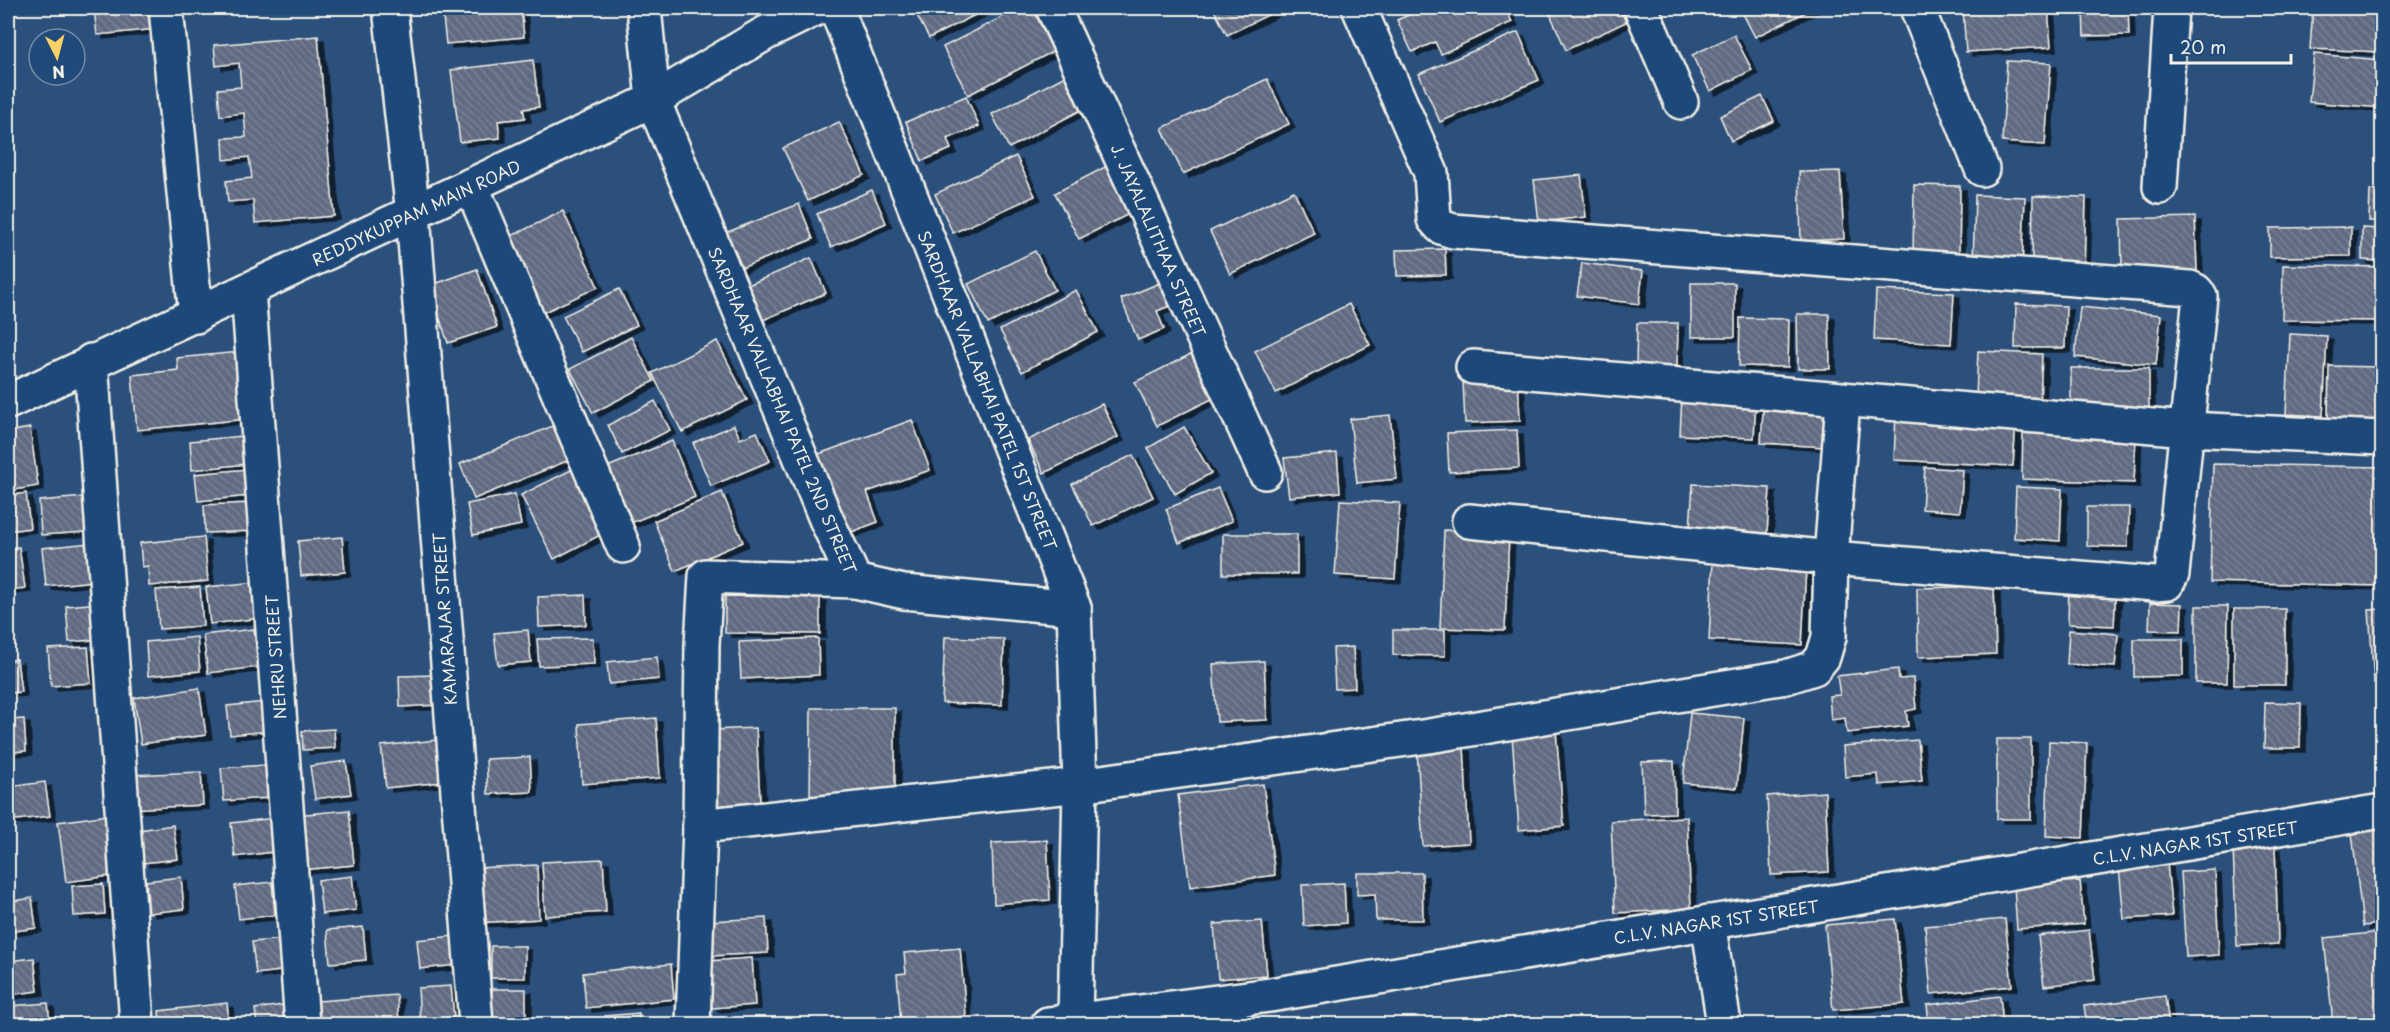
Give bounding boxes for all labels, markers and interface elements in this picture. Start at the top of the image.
north arrow [27,27,87,87]
scale bar [2171,27,2291,65]
text: 20 m [2180,33,2226,60]
text: N [51,60,66,86]
street label: J. JAYALALITHAA STREET [1106,140,1212,340]
street label: REDDYKUPPAM MAIN ROAD [308,153,524,271]
street label: SARDHAAR VALLABHAI PATEL 1ST STREET [913,227,1063,554]
street label: SARDHAAR VALLABHAI PATEL 2ND STREET [703,243,863,577]
street label: KAMARAJAR STREET [426,532,462,706]
street label: NEHRU STREET [259,594,291,720]
street label: C.L.V. NAGAR 1ST STREET [2091,814,2299,870]
street label: C.L.V. NAGAR 1ST STREET [1612,893,1820,949]

